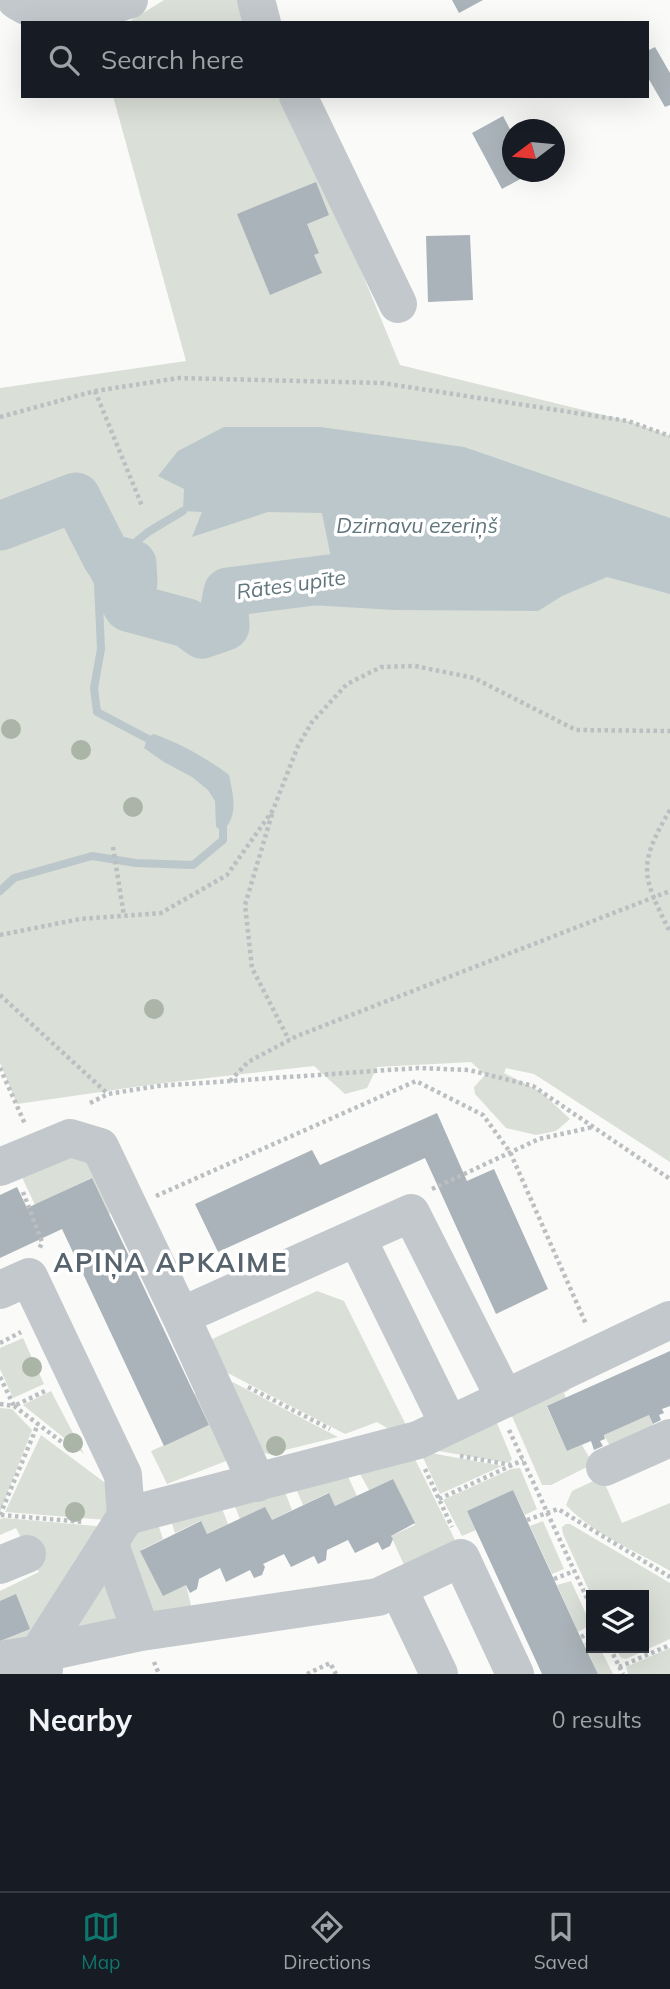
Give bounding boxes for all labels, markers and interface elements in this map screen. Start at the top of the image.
search box [21,21,649,98]
icon: search [45,41,83,79]
text: Search here [101,43,244,76]
north arrow [502,119,565,182]
water label: Dzirnavu ezeriņš [336,512,498,540]
water label: Rātes upīte [235,563,347,605]
district label: APIŅA APKAIME [54,1246,288,1280]
map controls [586,1590,649,1653]
button: layers [586,1590,649,1653]
text: Nearby [28,1701,132,1739]
text: 0 results [552,1705,642,1734]
tab: Map [81,1908,120,1974]
tab: Directions [283,1908,371,1974]
tab: Saved [534,1908,589,1974]

